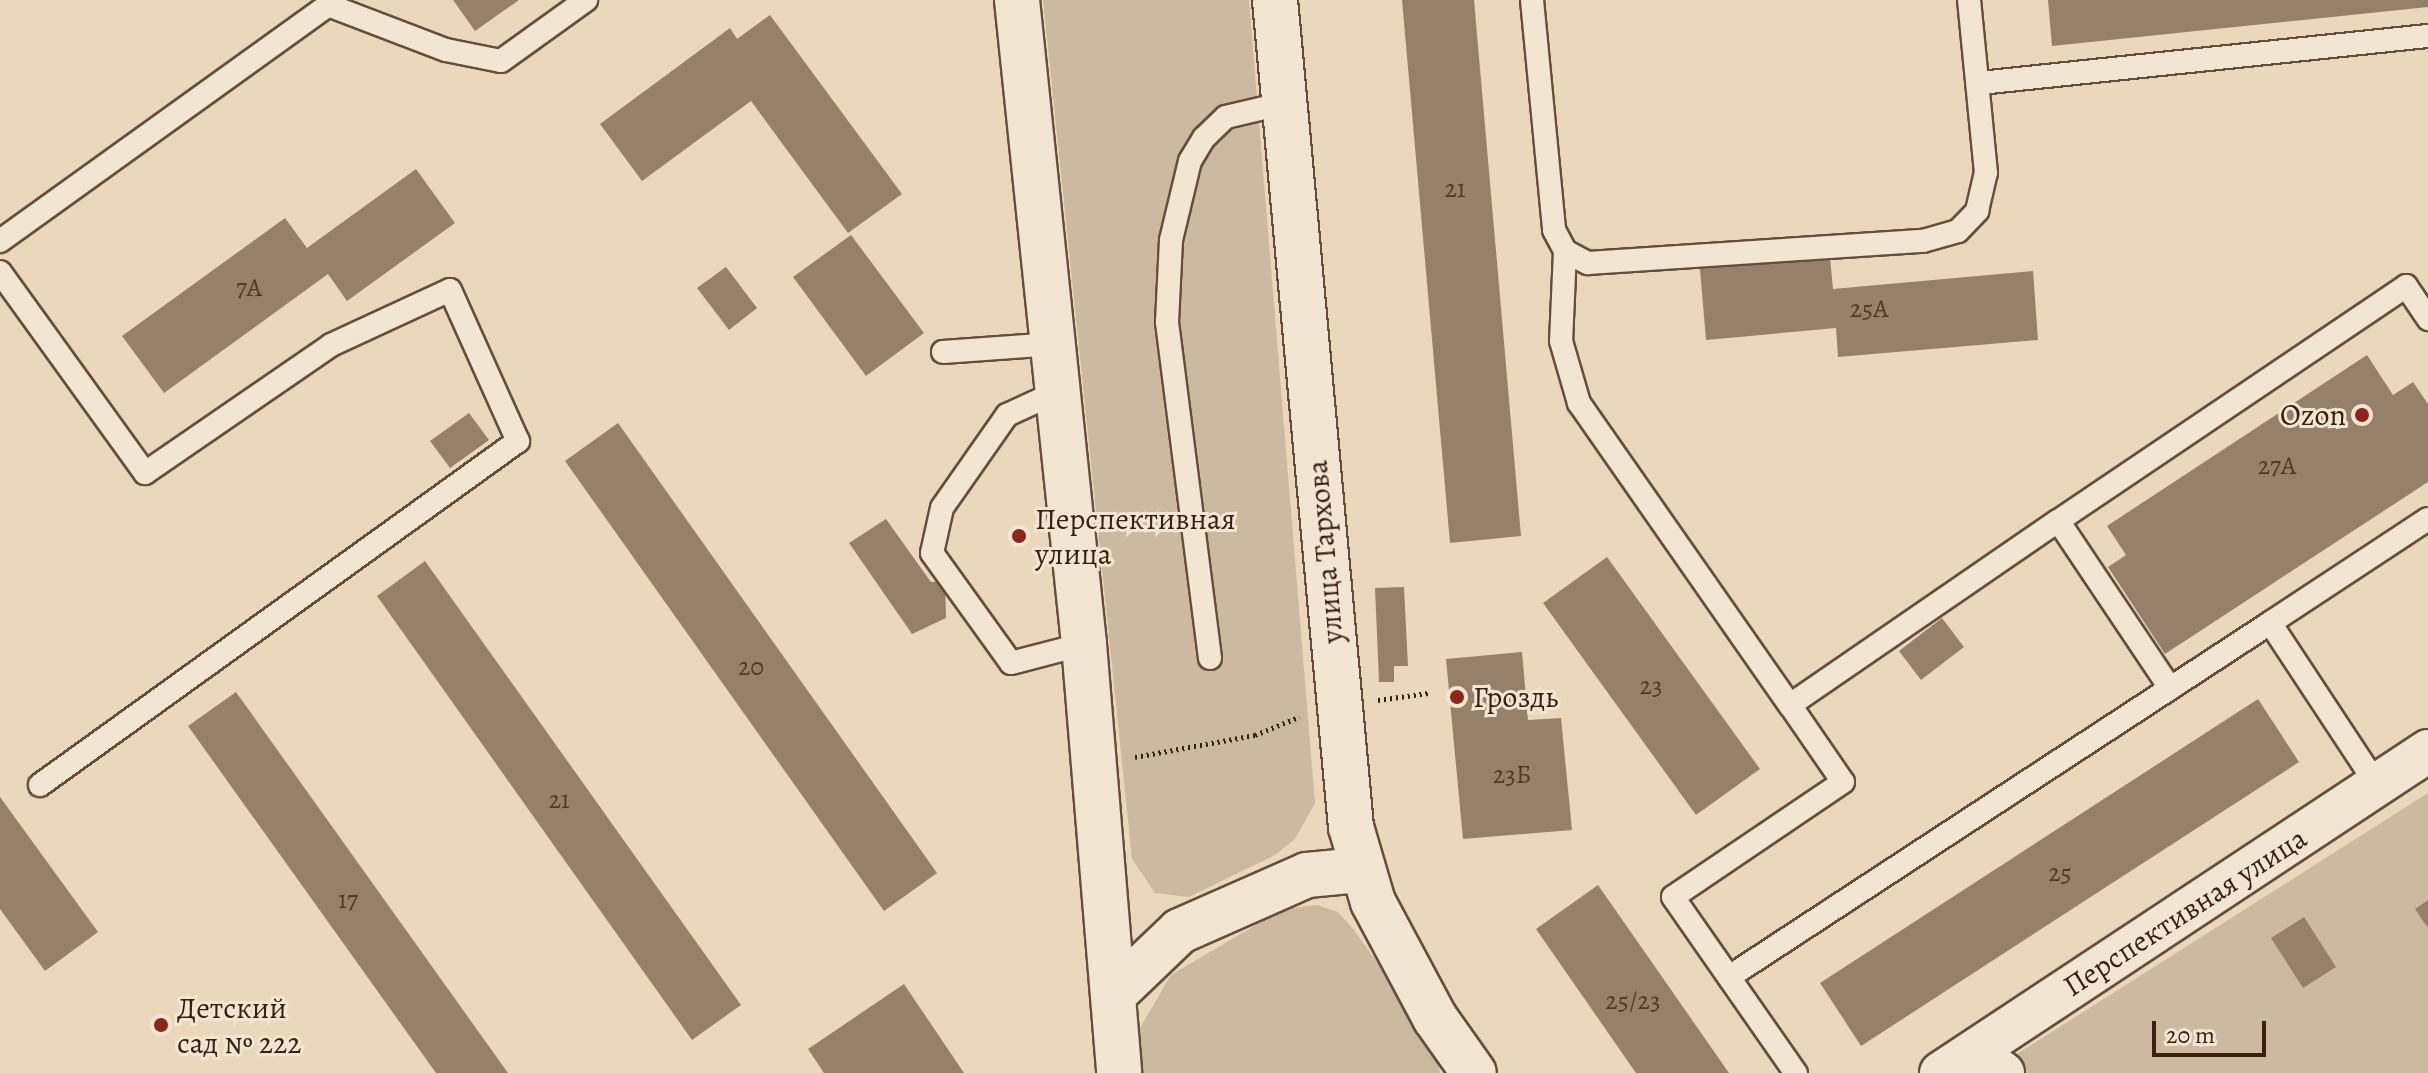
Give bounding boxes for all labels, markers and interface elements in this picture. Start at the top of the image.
house number: 21 [1444,173,1466,205]
house number: 7А [236,272,262,304]
house number: 25А [1850,293,1888,325]
place label: Ozon [2280,397,2346,433]
marker: Ozon [2353,406,2371,424]
house number: 27А [2258,450,2296,482]
street label: улица Тархова [1299,459,1351,645]
place label: Перспективная улица [1035,501,1235,572]
marker: Перспективная улица [1010,527,1028,545]
house number: 20 [738,651,764,683]
house number: 23 [1639,670,1663,702]
place label: Гроздь [1473,679,1558,715]
marker: Гроздь [1448,688,1466,706]
house number: 23Б [1493,759,1531,791]
house number: 21 [548,784,570,816]
street label: Перспективная улица [2057,820,2313,1004]
house number: 25 [2048,857,2072,889]
house number: 17 [338,884,358,916]
house number: 25/23 [1605,985,1661,1017]
place label: Детский сад № 222 [177,990,301,1060]
scale bar [2156,1005,2270,1055]
marker: Детский сад № 222 [152,1016,170,1034]
text: 20 m [2166,1019,2215,1051]

